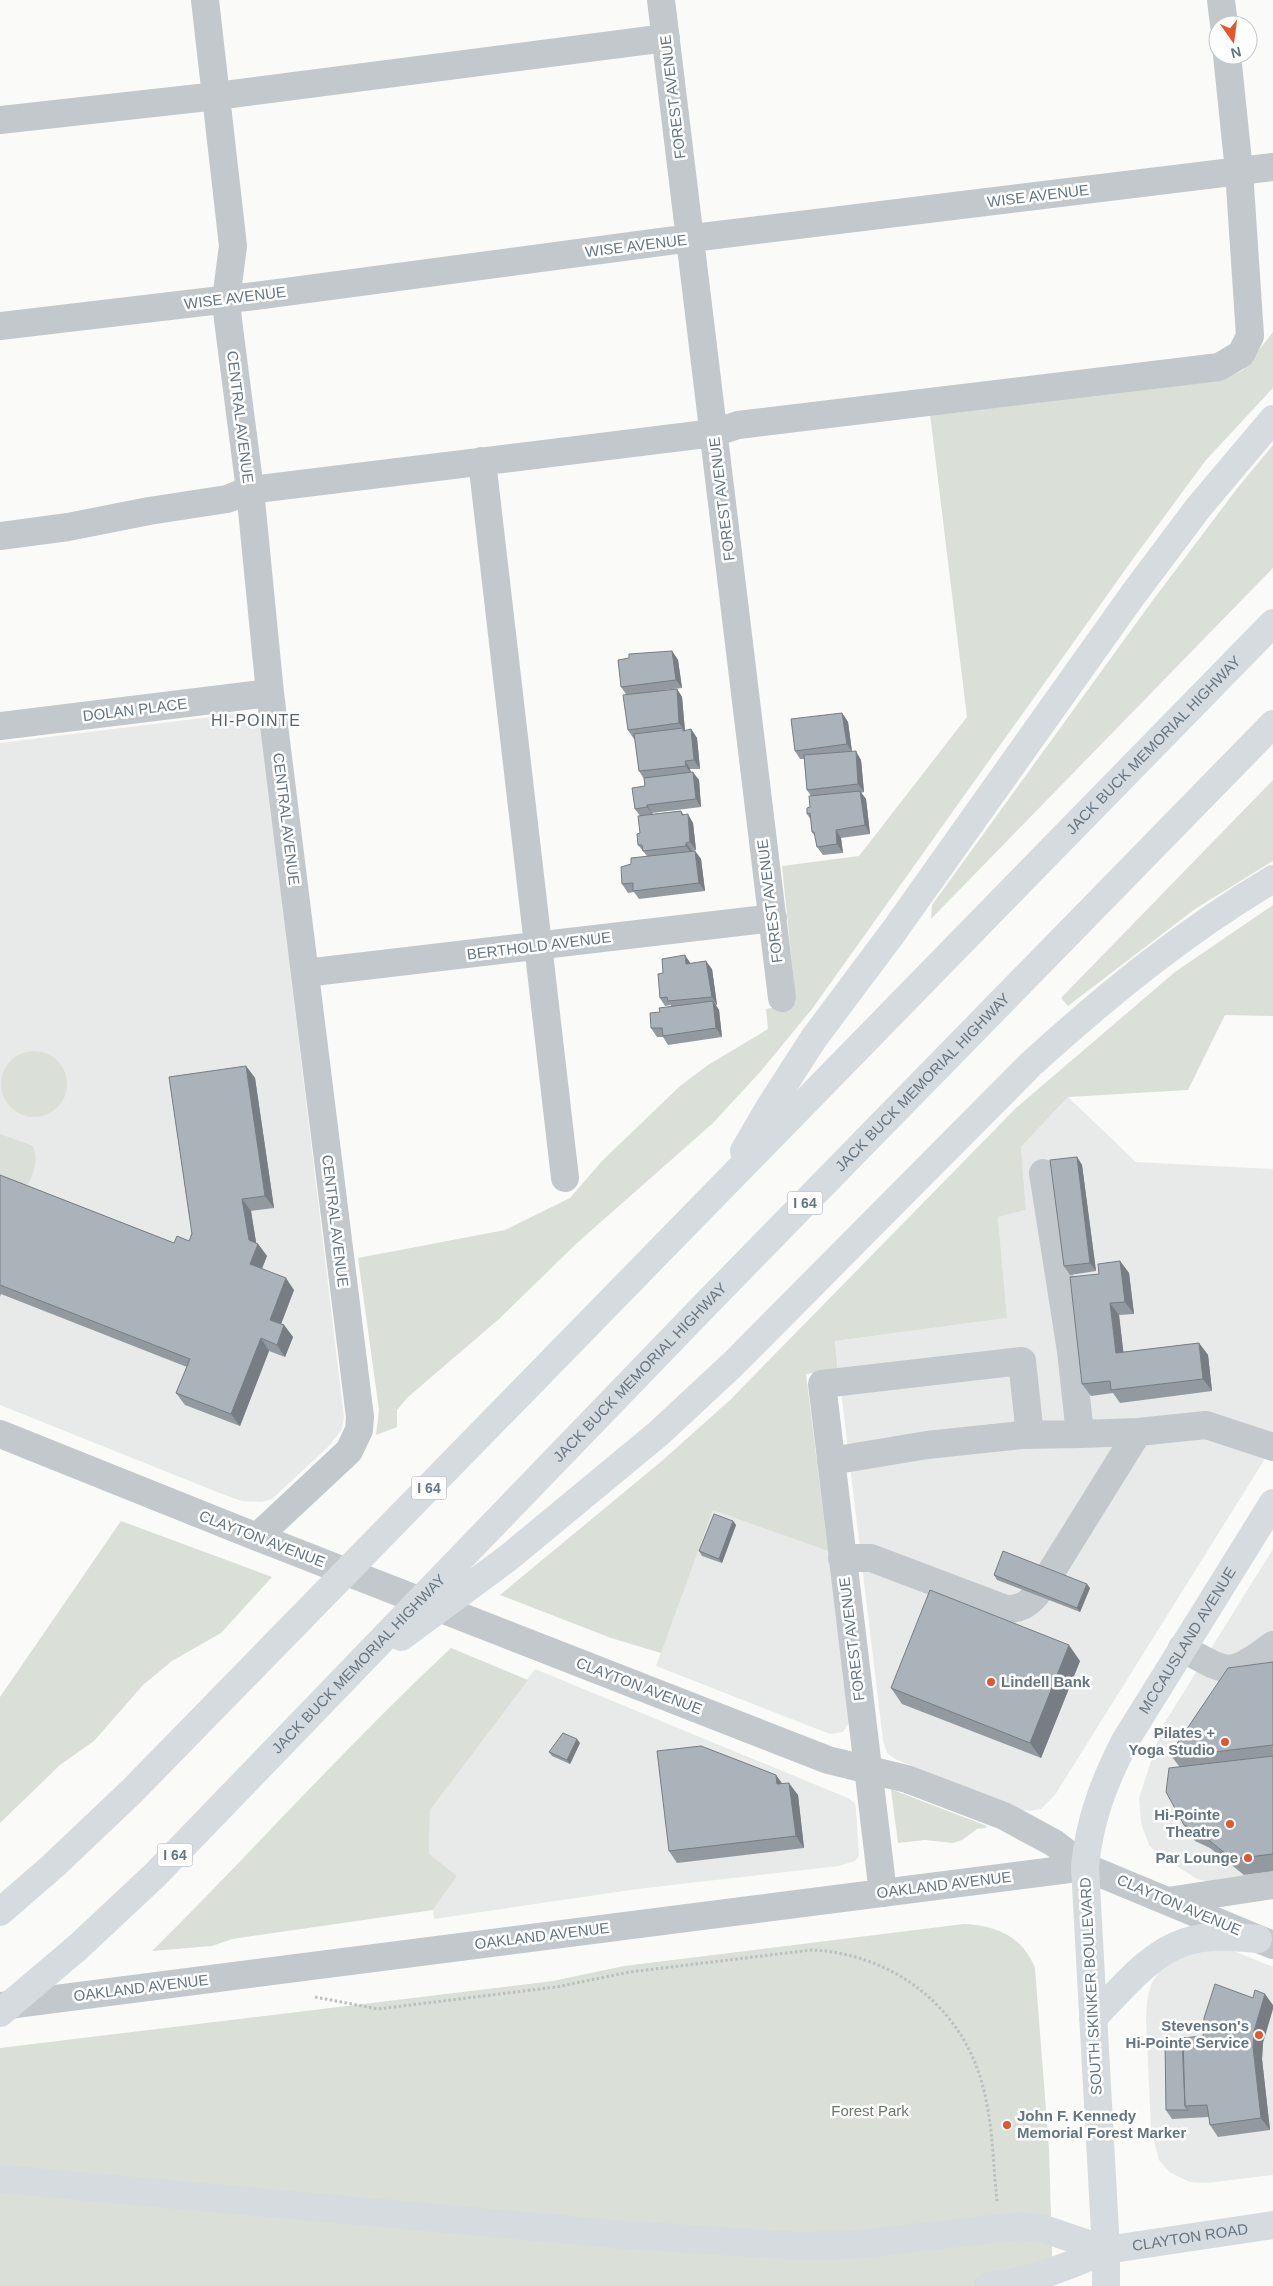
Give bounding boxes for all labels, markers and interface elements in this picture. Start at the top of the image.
north arrow [1208,15,1258,65]
street label: FOREST AVENUE [656,34,689,160]
text: N [1229,44,1243,62]
street label: WISE AVENUE [986,181,1090,210]
street label: WISE AVENUE [584,231,688,260]
street label: WISE AVENUE [183,283,287,312]
street label: CENTRAL AVENUE [224,350,257,484]
street label: FOREST AVENUE [705,436,738,562]
street label: JACK BUCK MEMORIAL HIGHWAY [1062,652,1244,837]
street label: DOLAN PLACE [82,695,188,724]
district label: HI-POINTE [211,712,301,729]
street label: CENTRAL AVENUE [270,752,303,886]
street label: FOREST AVENUE [753,838,786,964]
street label: BERTHOLD AVENUE [466,928,612,963]
street label: JACK BUCK MEMORIAL HIGHWAY [832,990,1013,1175]
street label: CENTRAL AVENUE [319,1154,352,1288]
road number: I 64 [788,1192,822,1214]
street label: JACK BUCK MEMORIAL HIGHWAY [549,1279,730,1465]
road number: I 64 [412,1476,446,1500]
street label: CLAYTON AVENUE [197,1507,327,1570]
street label: MCCAUSLAND AVENUE [1135,1564,1239,1717]
street label: JACK BUCK MEMORIAL HIGHWAY [268,1571,449,1757]
street label: FOREST AVENUE [835,1576,868,1702]
street label: CLAYTON AVENUE [574,1654,704,1717]
place label: Lindell Bank [1001,1673,1091,1690]
marker: Lindell Bank [985,1676,997,1688]
place label: Pilates + Yoga Studio [1129,1724,1215,1758]
marker: Pilates + Yoga Studio [1219,1736,1231,1748]
place label: Hi-Pointe Theatre [1154,1806,1220,1840]
marker: Hi-Pointe Theatre [1224,1818,1236,1830]
road number: I 64 [158,1844,192,1866]
place label: Par Lounge [1155,1849,1238,1866]
marker: Par Lounge [1242,1852,1254,1864]
street label: OAKLAND AVENUE [876,1868,1012,1901]
street label: CLAYTON AVENUE [1114,1871,1244,1938]
street label: SOUTH SKINKER BOULEVARD [1076,1877,1105,2095]
street label: OAKLAND AVENUE [474,1919,610,1952]
street label: OAKLAND AVENUE [73,1971,209,2004]
place label: Stevenson's Hi-Pointe Service [1126,2017,1249,2051]
marker: Stevenson's Hi-Pointe Service [1253,2029,1265,2041]
park label: Forest Park [831,2102,909,2119]
place label: John F. Kennedy Memorial Forest Marker [1017,2107,1186,2141]
marker: John F. Kennedy Memorial Forest Marker [1001,2119,1013,2131]
street label: CLAYTON ROAD [1131,2220,1249,2254]

